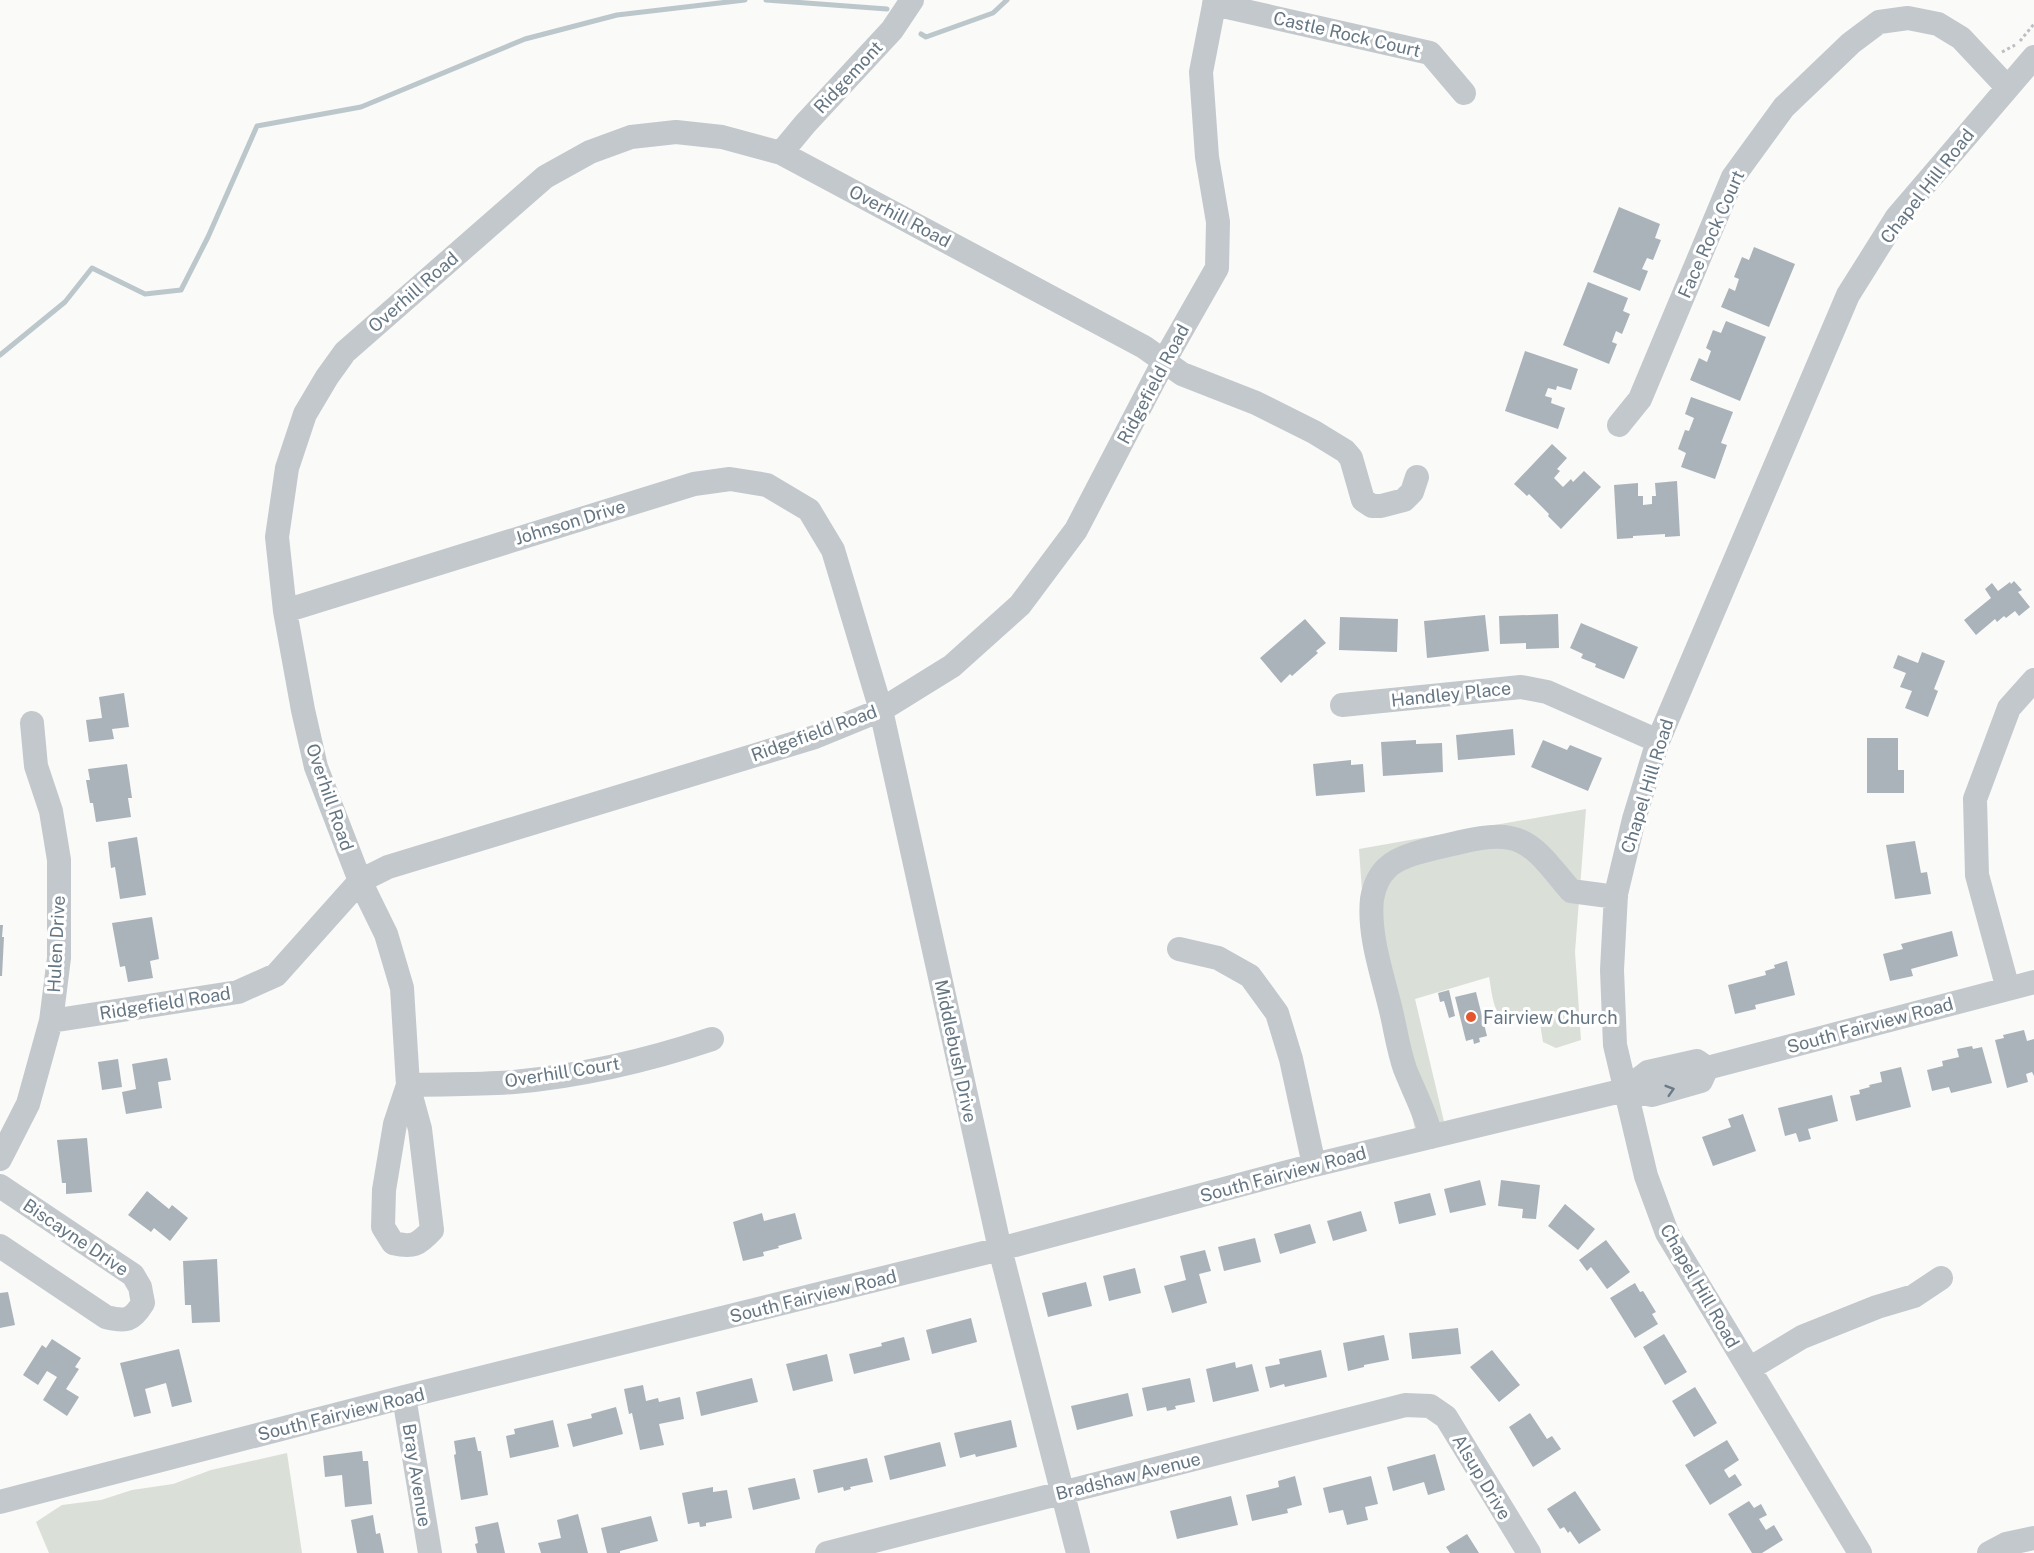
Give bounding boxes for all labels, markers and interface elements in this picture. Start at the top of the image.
street label: Castle Rock Court [1271,7,1423,61]
street label: Ridgemont [809,37,887,117]
street label: Chapel Hill Road [1876,125,1978,247]
street label: Face Rock Court [1673,167,1749,301]
street label: Overhill Road [846,180,954,252]
street label: Overhill Road [364,247,462,337]
street label: Ridgefield Road [1113,321,1193,447]
street label: Johnson Drive [512,495,628,549]
street label: Handley Place [1390,677,1512,711]
street label: Ridgefield Road [748,700,880,766]
street label: Chapel Hill Road [1617,716,1677,856]
street label: Overhill Road [302,741,358,853]
street label: Hulen Drive [43,895,69,993]
street label: Middlebush Drive [931,978,981,1124]
street label: Ridgefield Road [98,982,232,1024]
street label: South Fairview Road [1785,993,1955,1057]
place label: Fairview Church [1483,1007,1618,1028]
marker: Fairview Church [1464,1010,1478,1024]
street label: Overhill Court [503,1053,621,1091]
one-way arrow [1664,1085,1675,1097]
street label: South Fairview Road [1198,1142,1368,1206]
street label: Biscayne Drive [19,1194,133,1280]
street label: Chapel Hill Road [1656,1220,1744,1352]
street label: South Fairview Road [727,1265,899,1327]
street label: South Fairview Road [255,1383,427,1445]
street label: Bray Avenue [398,1422,436,1528]
street label: Alsup Drive [1448,1431,1516,1523]
street label: Bradshaw Avenue [1053,1448,1203,1504]

